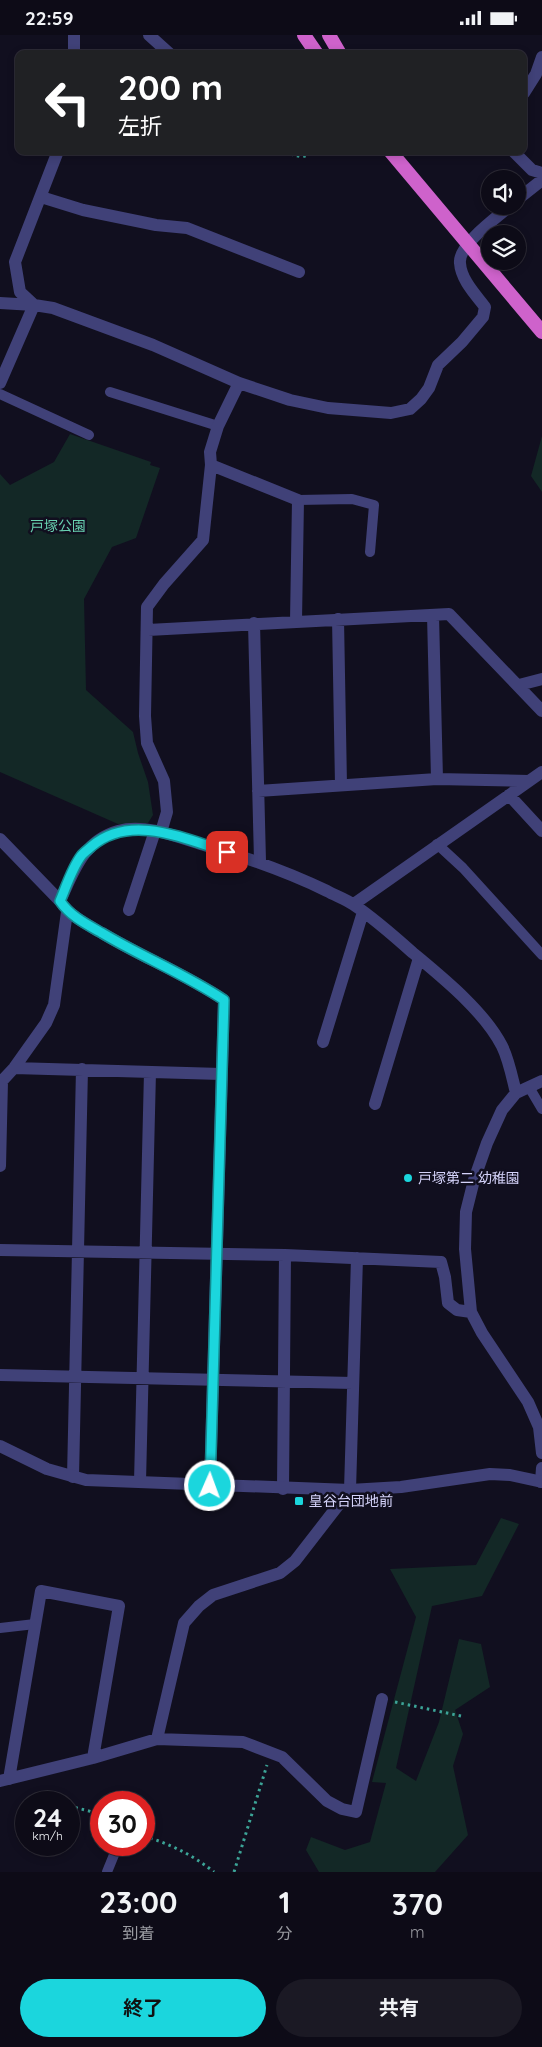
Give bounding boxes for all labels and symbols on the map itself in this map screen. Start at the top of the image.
park label: 戸塚公園 [30,517,86,535]
pin [206,831,248,873]
place label: 戸塚第二 幼稚園 [418,1169,520,1187]
marker: 戸塚第二 幼稚園 [402,1172,414,1184]
position arrow [183,1459,235,1511]
place label: 皇谷台団地前 [309,1492,393,1510]
marker: 皇谷台団地前 [293,1495,305,1507]
speed limit sign: 30 [90,1791,155,1856]

